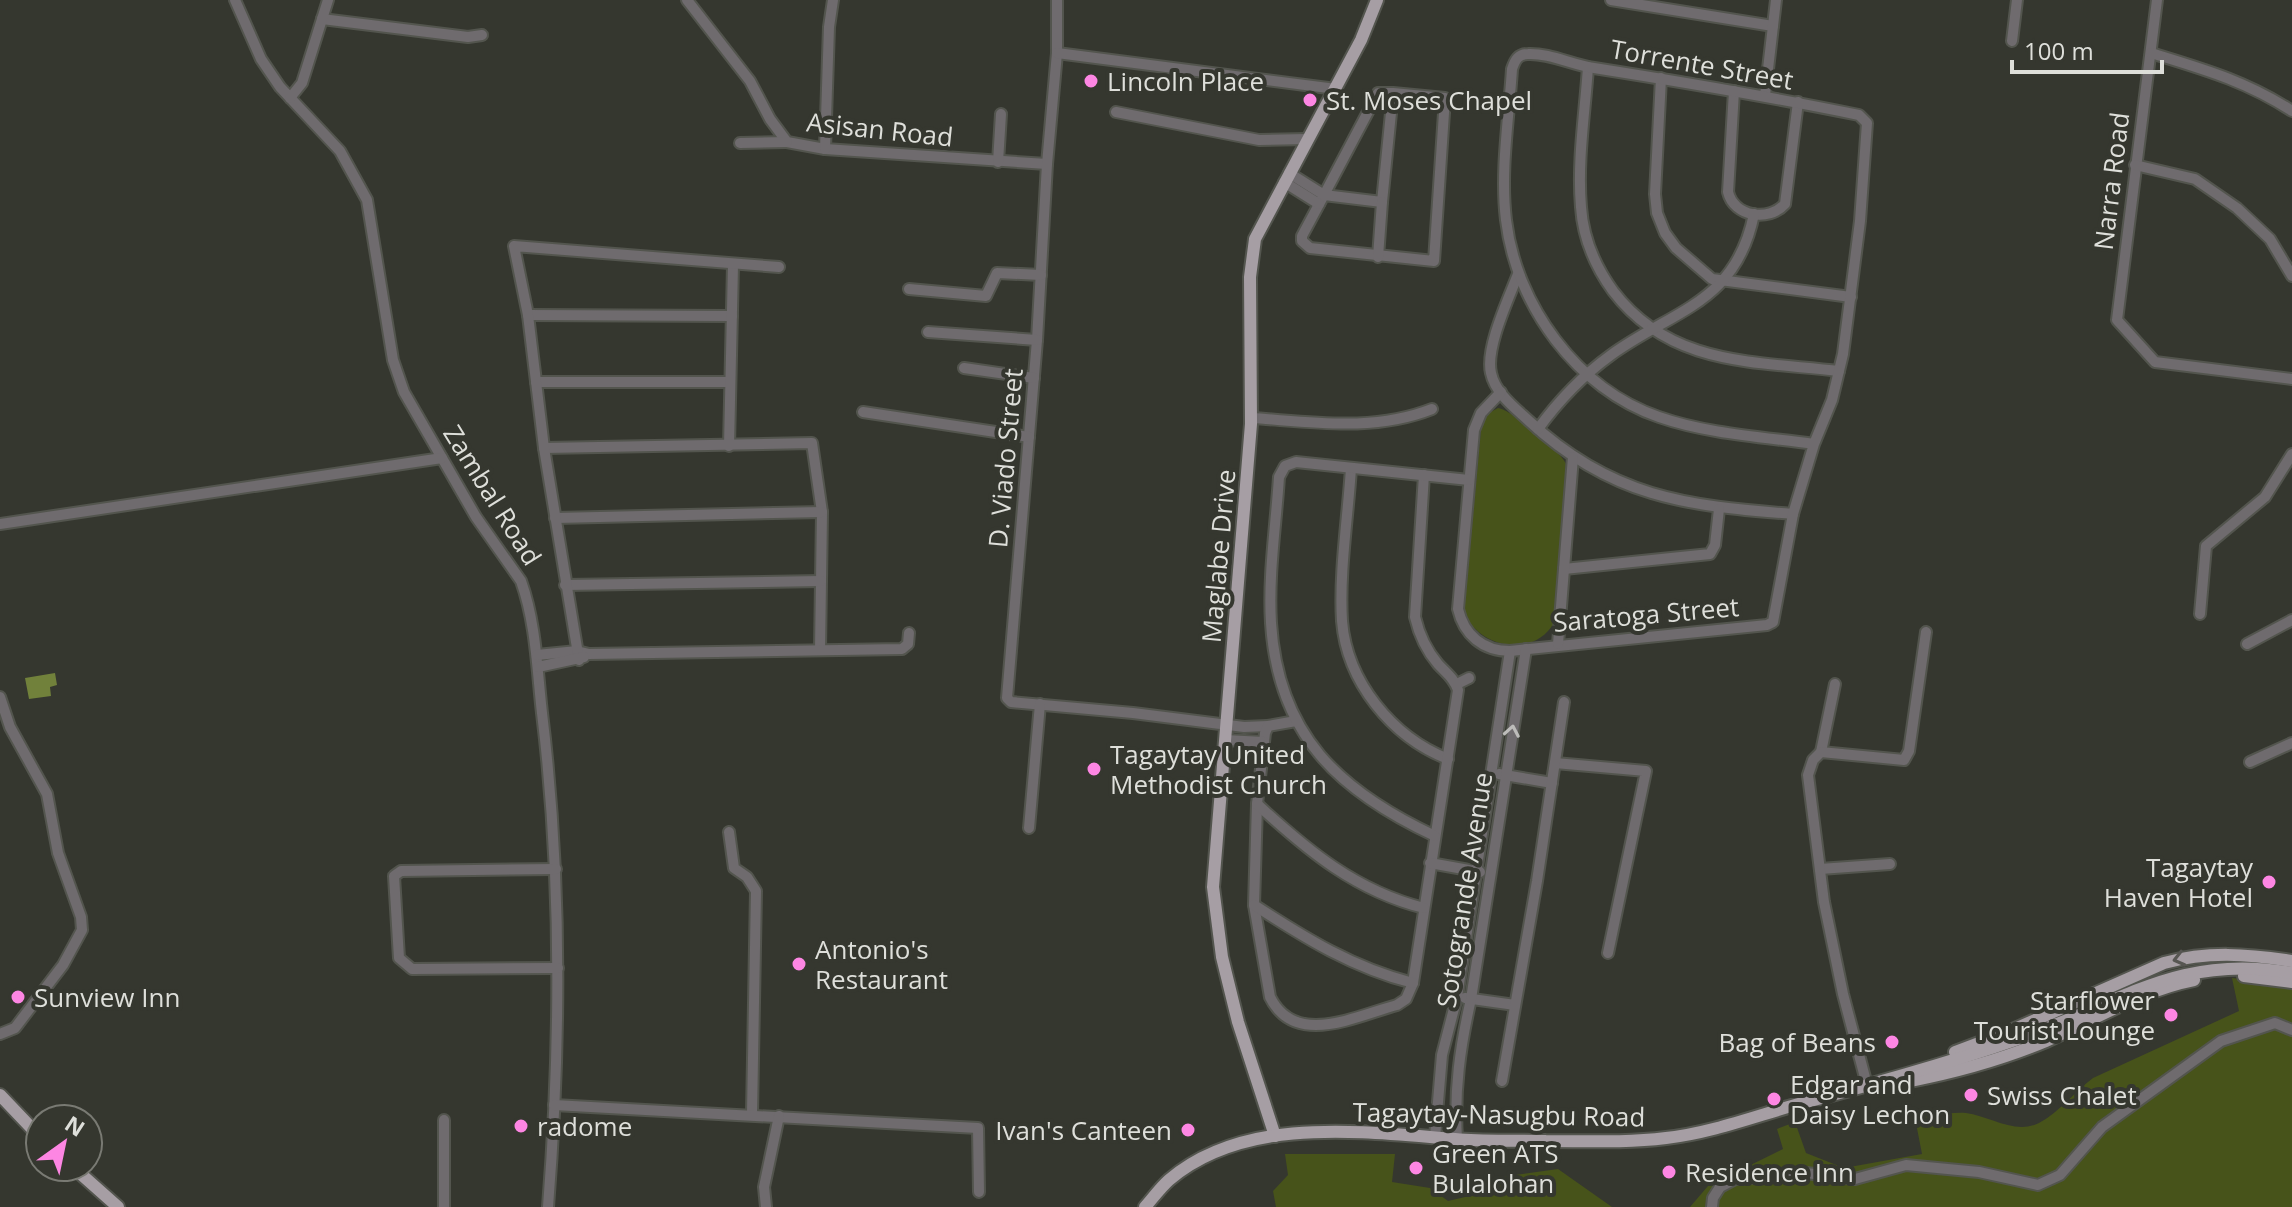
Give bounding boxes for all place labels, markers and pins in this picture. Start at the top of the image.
place label: Lincoln Place [1107,63,1264,99]
marker: Lincoln Place [1082,72,1100,90]
place label: St. Moses Chapel [1326,82,1532,118]
marker: St. Moses Chapel [1301,91,1319,109]
place label: Tagaytay United Methodist Church [1110,736,1327,802]
marker: Tagaytay United Methodist Church [1085,760,1103,778]
place label: Tagaytay Haven Hotel [2104,849,2254,915]
marker: Tagaytay Haven Hotel [2260,873,2278,891]
place label: Antonio's Restaurant [815,931,948,997]
marker: Antonio's Restaurant [790,955,808,973]
place label: Sunview Inn [34,979,180,1015]
place label: Starflower Tourist Lounge [1974,982,2155,1048]
marker: Sunview Inn [9,988,27,1006]
marker: Starflower Tourist Lounge [2162,1006,2180,1024]
place label: Bag of Beans [1719,1024,1876,1060]
marker: Bag of Beans [1883,1033,1901,1051]
place label: Edgar and Daisy Lechon [1790,1066,1950,1132]
place label: Swiss Chalet [1987,1077,2137,1113]
marker: Swiss Chalet [1962,1086,1980,1104]
marker: Edgar and Daisy Lechon [1765,1090,1783,1108]
place label: radome [537,1108,632,1144]
place label: Ivan's Canteen [995,1112,1172,1148]
marker: radome [512,1117,530,1135]
marker: Ivan's Canteen [1179,1121,1197,1139]
place label: Green ATS Bulalohan [1432,1135,1558,1201]
place label: Residence Inn [1685,1154,1854,1190]
marker: Green ATS Bulalohan [1407,1159,1425,1177]
marker: Residence Inn [1660,1163,1678,1181]

